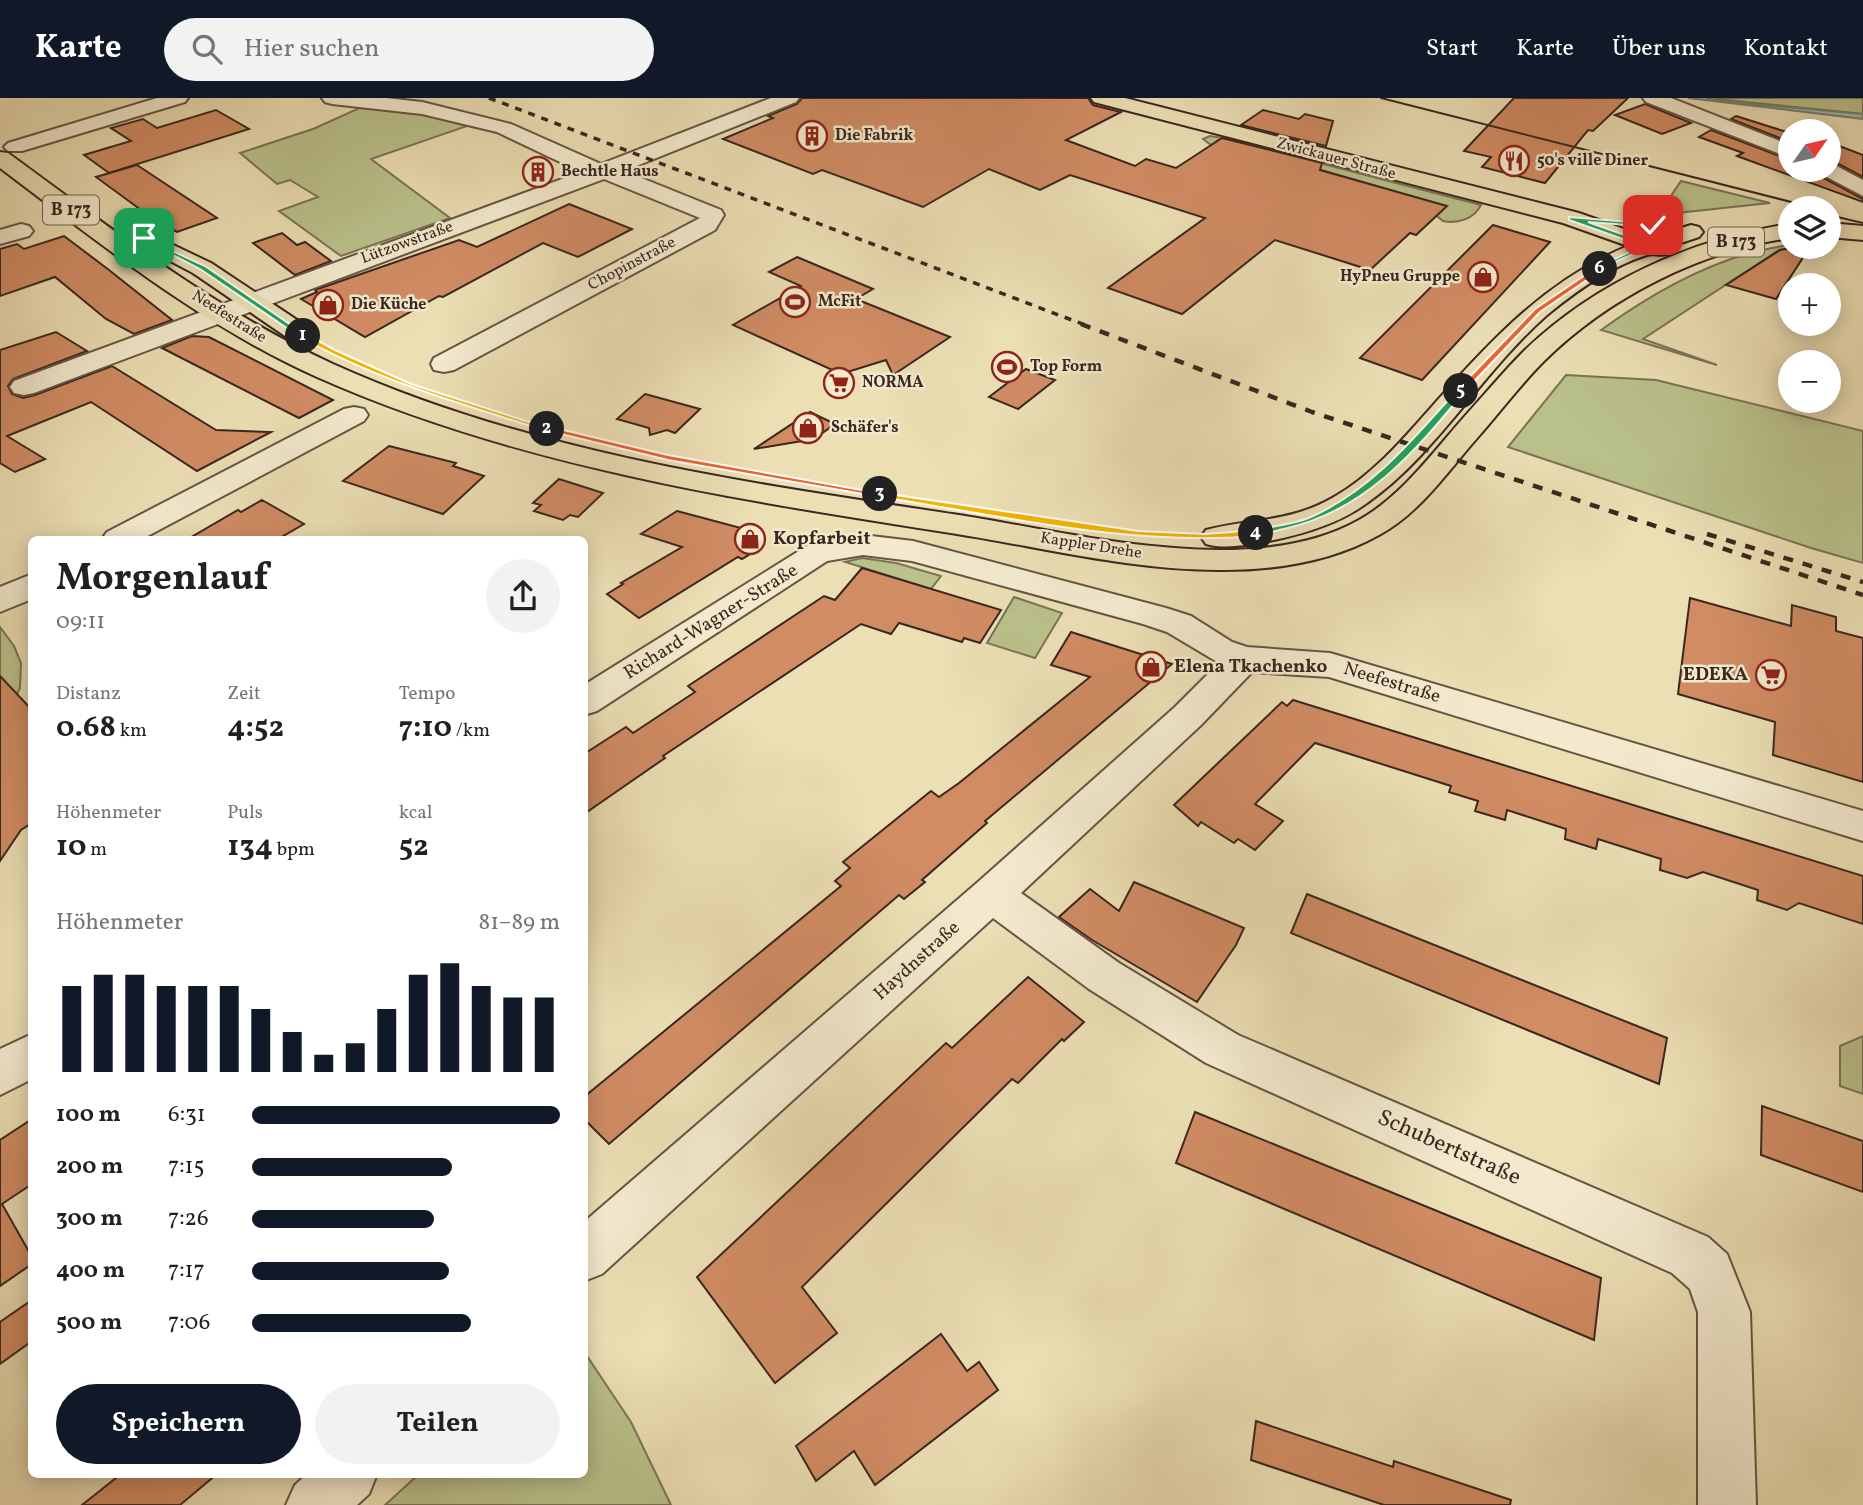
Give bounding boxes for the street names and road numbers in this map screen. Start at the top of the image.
street label: Zwickauer Straße [1274,132,1398,186]
road number: B 173 [43,196,99,225]
street label: Lützowstraße [358,216,456,270]
road number: B 173 [1708,228,1764,257]
street label: Chopinstraße [584,232,680,296]
street label: Neefestraße [187,285,271,349]
street label: Kappler Drehe [1039,527,1143,565]
street label: Richard-Wagner-Straße [619,558,803,686]
street label: Neefestraße [1340,656,1444,710]
street label: Haydnstraße [868,915,966,1007]
street label: Schubertstraße [1372,1102,1526,1194]

